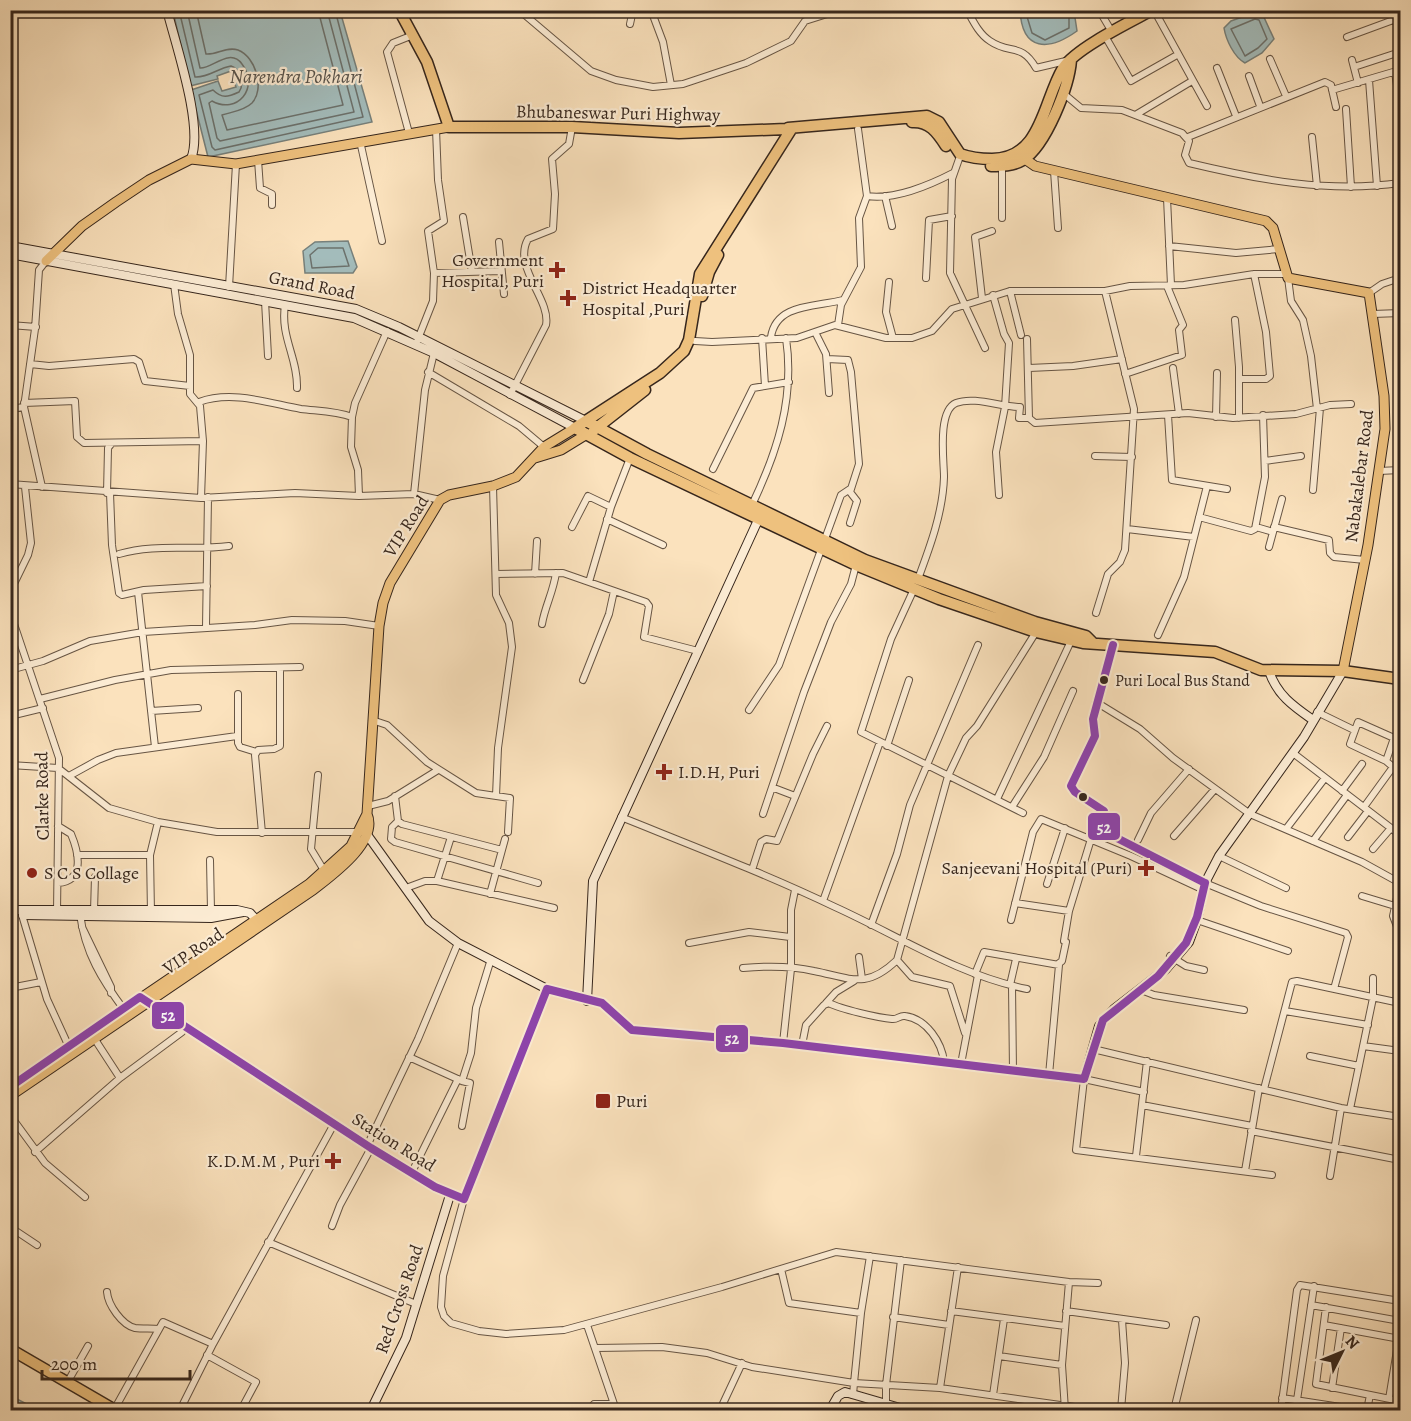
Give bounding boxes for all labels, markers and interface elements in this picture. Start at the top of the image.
water label: Narendra Pokhari [230,63,362,90]
street label: Bhubaneswar Puri Highway [516,99,721,127]
place label: Government Hospital, Puri [441,248,544,293]
marker: Government Hospital, Puri [548,261,566,279]
street label: Grand Road [267,265,357,305]
place label: District Headquarter Hospital ,Puri [582,276,737,321]
marker: District Headquarter Hospital ,Puri [559,289,577,307]
street label: Nabakalebar Road [1339,408,1379,544]
street label: VIP Road [377,490,434,562]
place label: Puri Local Bus Stand [1115,670,1250,692]
marker: Puri Local Bus Stand [1098,674,1110,686]
street label: Clarke Road [29,751,55,841]
place label: I.D.H, Puri [678,760,760,784]
marker: I.D.H, Puri [655,763,673,781]
unlabelled marker [1077,791,1089,803]
line badge: 52 [1087,812,1121,841]
text: 52 [1097,817,1112,839]
place label: Sanjeevani Hospital (Puri) [942,856,1132,880]
marker: Sanjeevani Hospital (Puri) [1137,859,1155,877]
place label: S C S Collage [44,861,139,885]
marker: S C S Collage [25,866,39,880]
street label: VIP Road [157,922,228,981]
line badge: 52 [151,1001,185,1030]
text: 52 [161,1005,176,1027]
line badge: 52 [715,1024,749,1053]
text: 52 [725,1028,740,1050]
place label: Puri [616,1089,648,1113]
marker: Puri [594,1092,612,1110]
street label: Station Road [347,1107,441,1177]
place label: K.D.M.M , Puri [207,1149,320,1173]
marker: K.D.M.M , Puri [324,1152,342,1170]
street label: Red Cross Road [369,1241,429,1357]
north arrow [1312,1322,1372,1382]
text: N [1340,1331,1364,1354]
scale bar [42,1343,190,1381]
text: 200 m [51,1352,97,1376]

